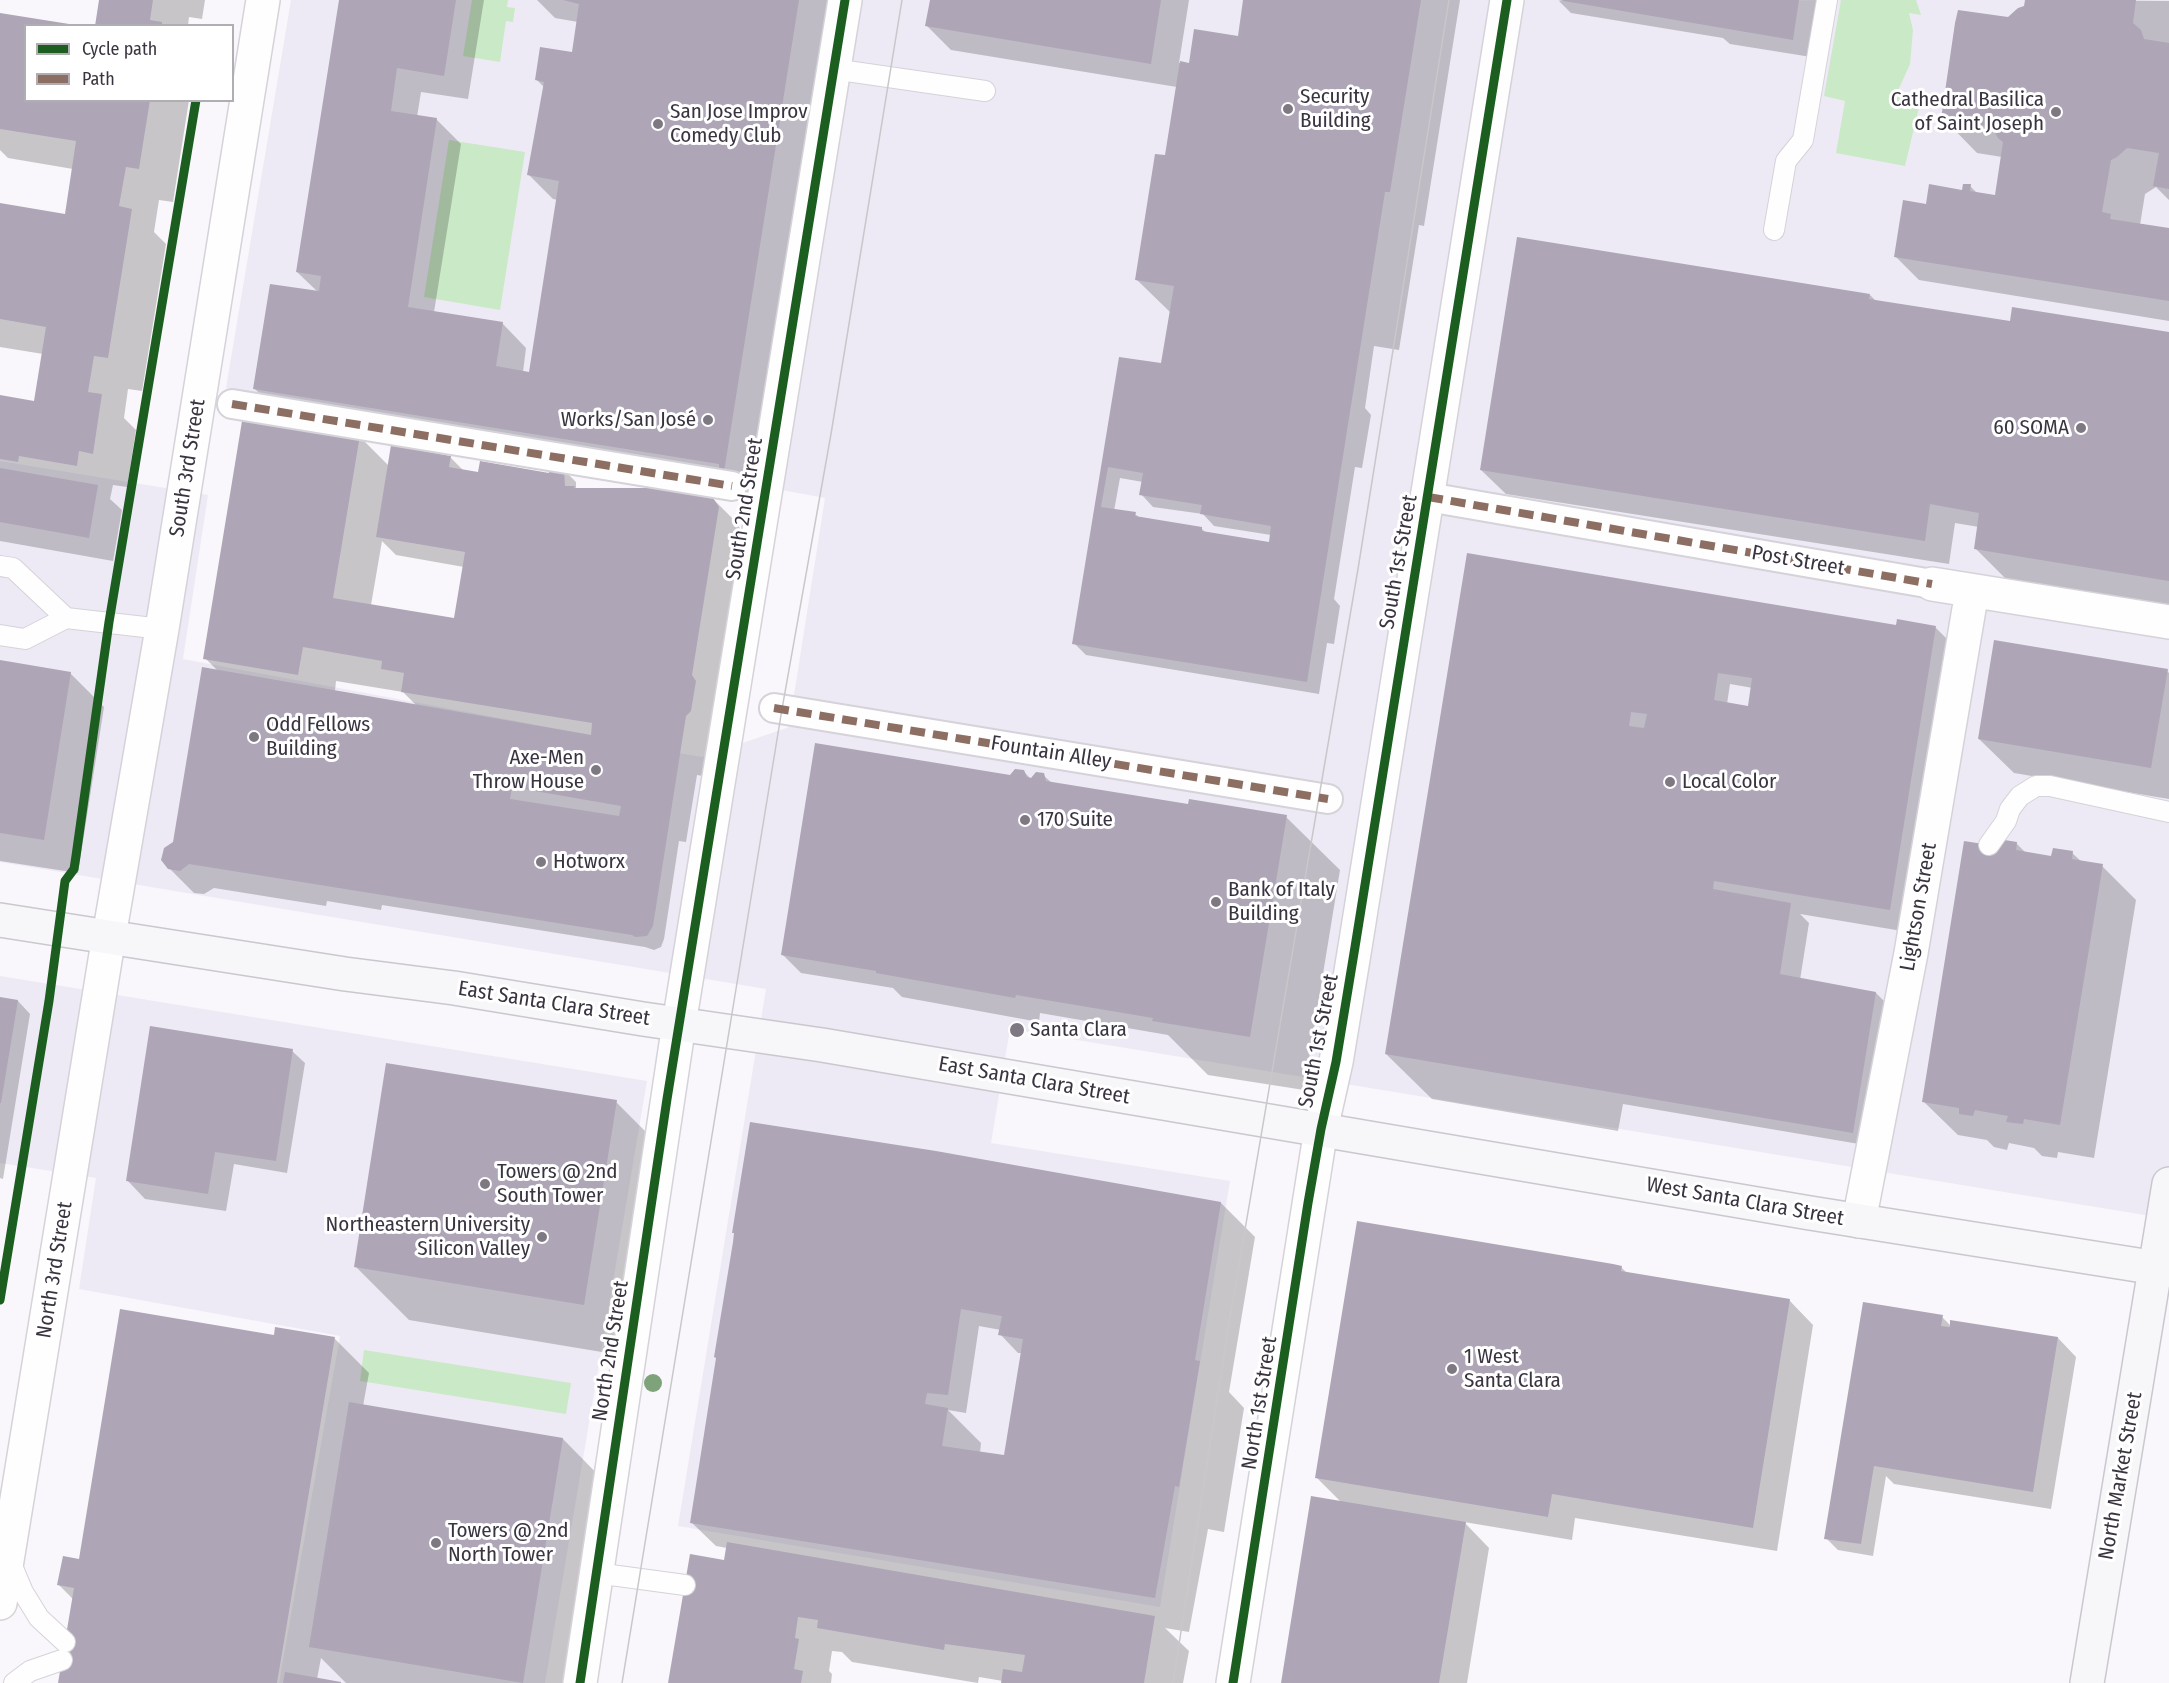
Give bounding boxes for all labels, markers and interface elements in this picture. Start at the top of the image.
legend [24,24,234,102]
text: Cycle path [82,38,157,60]
text: Path [82,68,115,90]
place label: Security Building [1300,84,1371,134]
place label: Cathedral Basilica of Saint Joseph [1891,87,2044,137]
place label: San Jose Improv Comedy Club [670,99,808,149]
marker: Security Building [1281,102,1295,116]
marker: Cathedral Basilica of Saint Joseph [2049,105,2063,119]
marker: San Jose Improv Comedy Club [651,117,665,131]
street label: South 3rd Street [165,397,211,539]
place label: Works/San José [561,407,696,433]
marker: Works/San José [701,413,715,427]
place label: 60 SOMA [1993,415,2069,441]
marker: 60 SOMA [2074,421,2088,435]
street label: South 2nd Street [721,436,769,582]
street label: South 1st Street [1375,493,1423,631]
street label: Post Street [1750,540,1846,582]
place label: Odd Fellows Building [266,712,370,762]
marker: Odd Fellows Building [247,730,261,744]
street label: Fountain Alley [989,731,1113,775]
place label: Axe-Men Throw House [473,745,584,795]
marker: Axe-Men Throw House [589,763,603,777]
place label: Local Color [1682,769,1776,795]
marker: Local Color [1663,775,1677,789]
place label: 170 Suite [1037,807,1113,833]
marker: 170 Suite [1018,813,1032,827]
street label: Lightson Street [1895,841,1943,973]
place label: Hotworx [553,849,625,875]
marker: Hotworx [534,855,548,869]
place label: Bank of Italy Building [1228,877,1335,927]
marker: Bank of Italy Building [1209,895,1223,909]
street label: South 1st Street [1294,972,1344,1110]
street label: East Santa Clara Street [456,976,652,1032]
place label: Santa Clara [1030,1017,1127,1043]
marker: Santa Clara [1008,1021,1026,1039]
street label: East Santa Clara Street [936,1052,1132,1110]
place label: Towers @ 2nd South Tower [497,1159,618,1209]
street label: West Santa Clara Street [1644,1172,1846,1232]
marker: Towers @ 2nd South Tower [478,1177,492,1191]
street label: North 3rd Street [32,1200,78,1340]
place label: Northeastern University Silicon Valley [326,1212,530,1262]
marker: Northeastern University Silicon Valley [535,1230,549,1244]
street label: North 2nd Street [587,1279,635,1423]
street label: North 1st Street [1237,1335,1283,1471]
place label: 1 West Santa Clara [1464,1344,1561,1394]
marker: 1 West Santa Clara [1445,1362,1459,1376]
street label: North Market Street [2094,1390,2148,1562]
place label: Towers @ 2nd North Tower [448,1518,569,1568]
marker: Towers @ 2nd North Tower [429,1536,443,1550]

